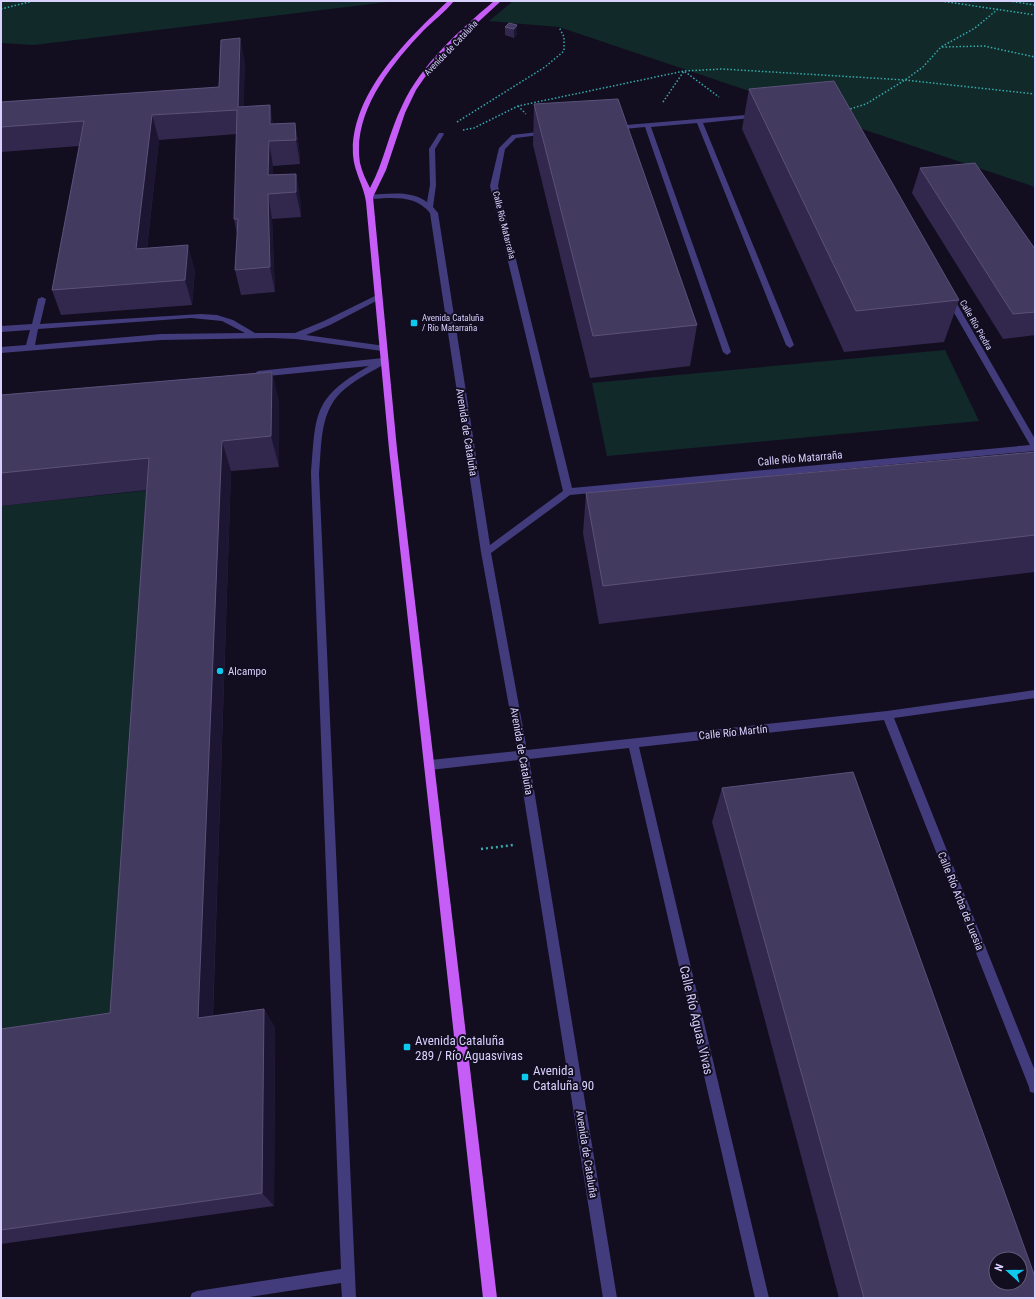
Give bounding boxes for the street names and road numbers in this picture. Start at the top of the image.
street label: Avenida de Cataluña [422,18,480,78]
street label: Calle Río Matarraña [491,190,517,260]
street label: Calle Río Piedra [958,298,994,352]
street label: Avenida de Cataluña [453,387,480,477]
street label: Calle Río Matarraña [757,448,843,469]
street label: Avenida de Cataluña [507,706,536,796]
street label: Calle Río Martín [698,722,768,743]
street label: Calle Río Arba de Luesia [935,850,986,952]
street label: Calle Río Aguas Vivas [677,964,716,1076]
street label: Avenida de Cataluña [573,1109,600,1199]

